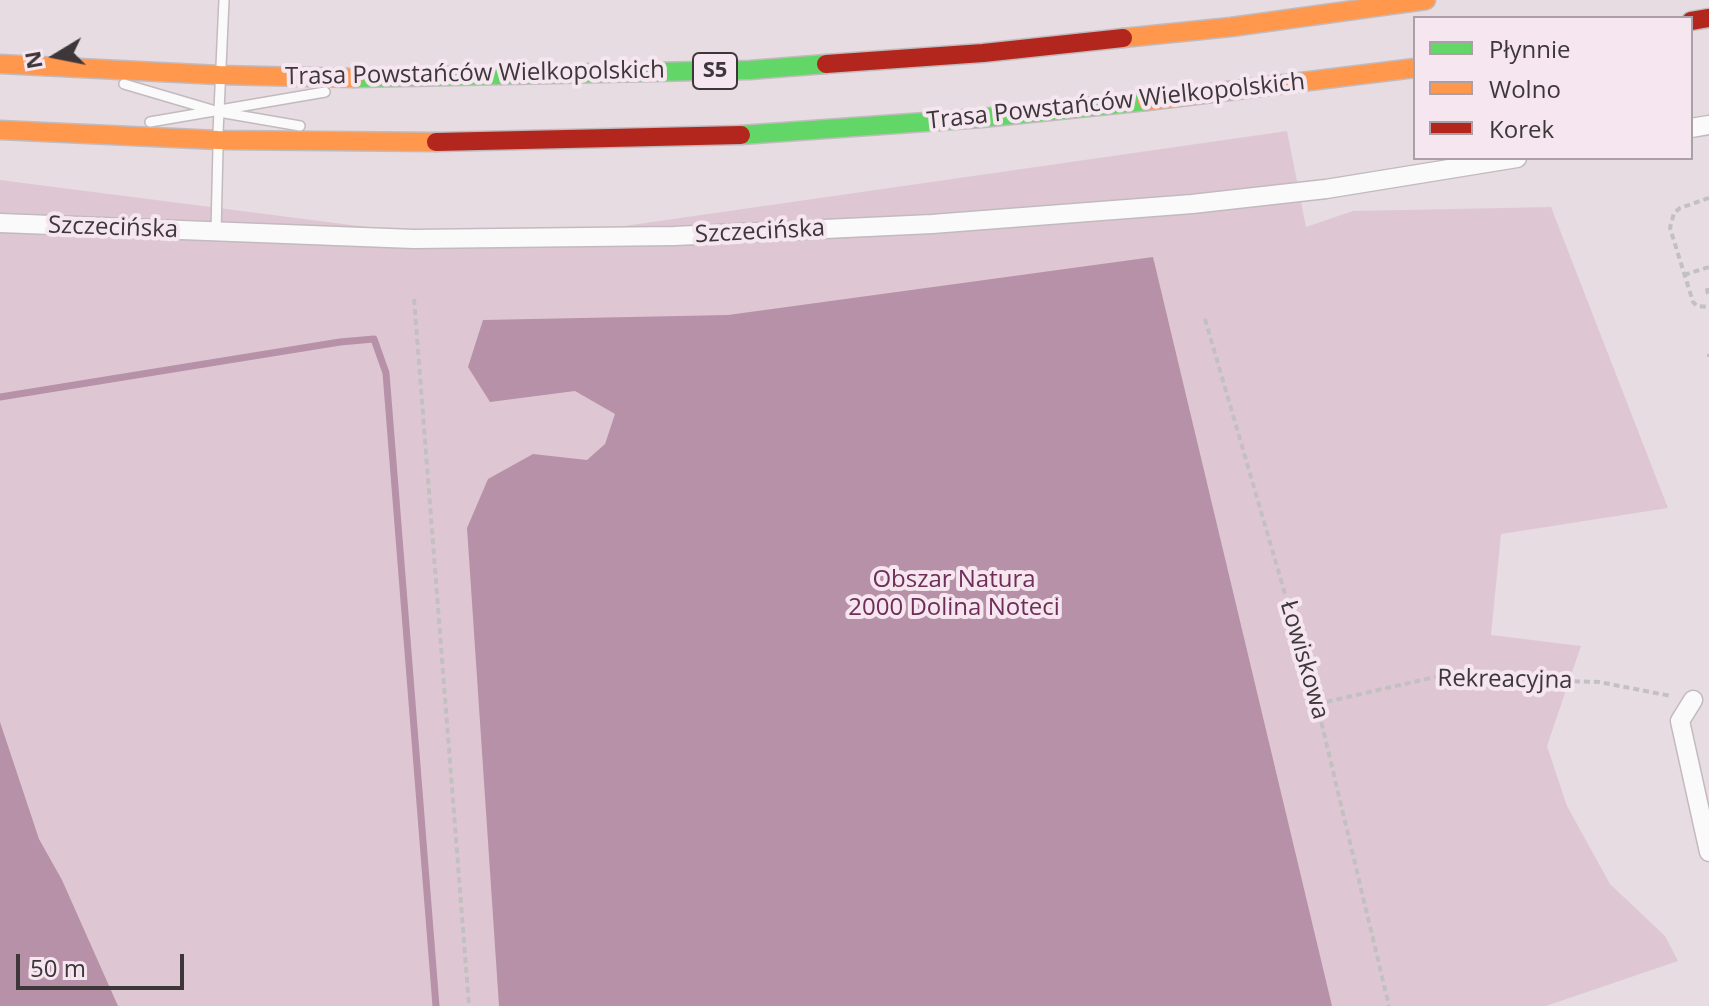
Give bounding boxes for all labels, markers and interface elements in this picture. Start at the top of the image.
north arrow [16,16,96,96]
legend [1413,16,1693,160]
text: Płynnie [1489,32,1571,65]
text: N [16,49,49,72]
road number: S5 [693,53,737,89]
street label: Trasa Powstańców Wielkopolskich [285,56,665,92]
street label: Trasa Powstańców Wielkopolskich [926,68,1306,136]
text: Wolno [1489,72,1561,105]
text: Korek [1489,112,1554,145]
street label: Szczecińska [47,211,179,245]
street label: Szczecińska [694,214,826,250]
park label: Obszar Natura 2000 Dolina Noteci [848,566,1060,622]
street label: Łowiskowa [1273,597,1335,723]
street label: Rekreacyjna [1437,664,1573,696]
scale bar [20,938,188,988]
text: 50 m [30,951,86,984]

